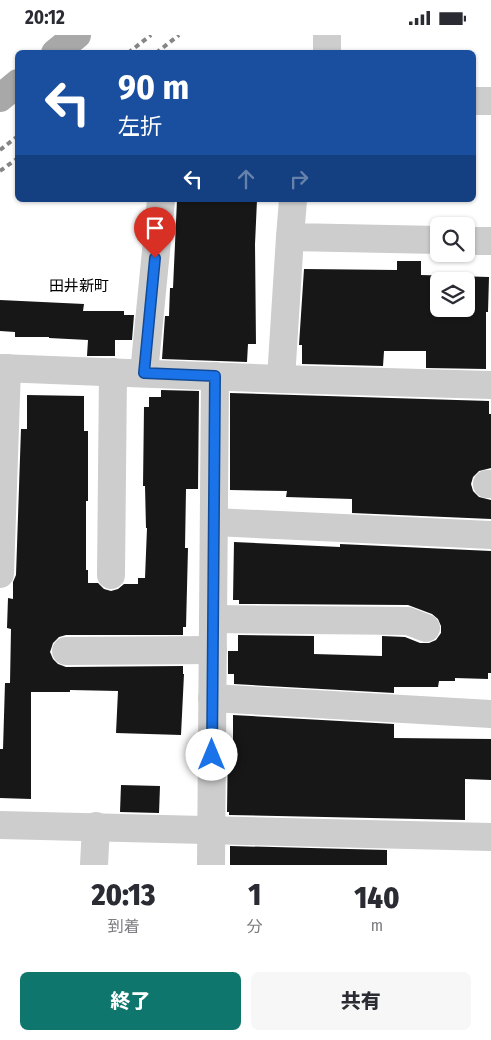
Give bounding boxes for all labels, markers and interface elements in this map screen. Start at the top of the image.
text: 20:12 [25,6,65,29]
text: 90 m [118,66,189,108]
icon: left [35,70,100,135]
text: 左折 [118,113,162,140]
icon: left [179,165,207,193]
icon: ahead [232,165,260,193]
icon: right [285,165,313,193]
pin [134,207,176,258]
icon: arrive [141,214,169,242]
map controls [430,217,475,317]
button: search [430,217,475,262]
button: layers [430,272,475,317]
district label: 田井新町 [49,277,109,295]
position arrow [185,728,237,780]
text: 20:13 [91,877,155,913]
text: 1 [248,877,261,913]
text: 140 [354,880,400,916]
text: m [371,916,383,935]
text: 到着 [107,917,139,936]
text: 分 [247,917,263,936]
button: 終了 [20,972,241,1030]
button: 共有 [251,972,471,1030]

